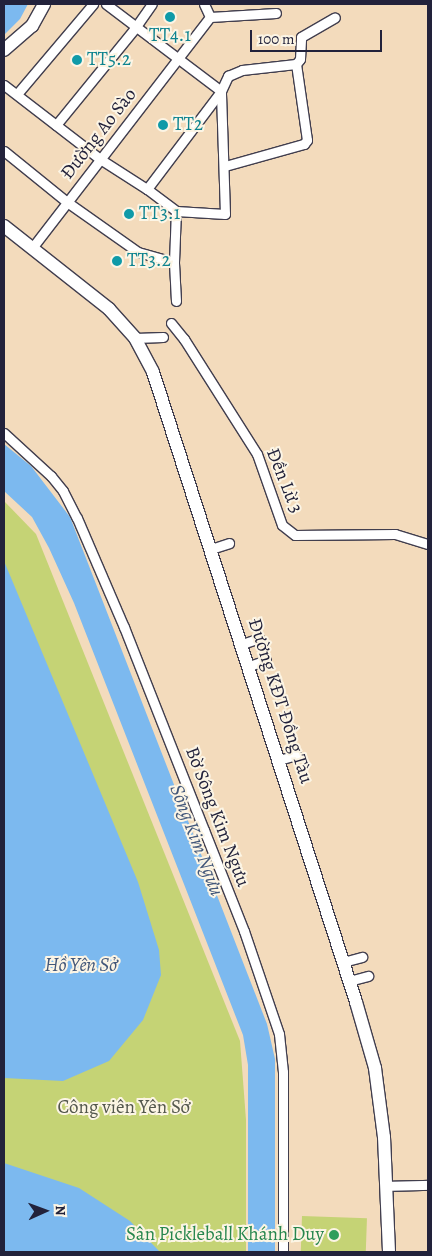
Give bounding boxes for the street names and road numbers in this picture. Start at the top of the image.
street label: Đường Ao Sào [56,84,142,184]
street label: Đền Lừ 3 [261,445,307,517]
street label: Đường KĐT Đồng Tàu [243,616,317,786]
street label: Bờ Sông Kim Ngưu [180,744,254,890]

